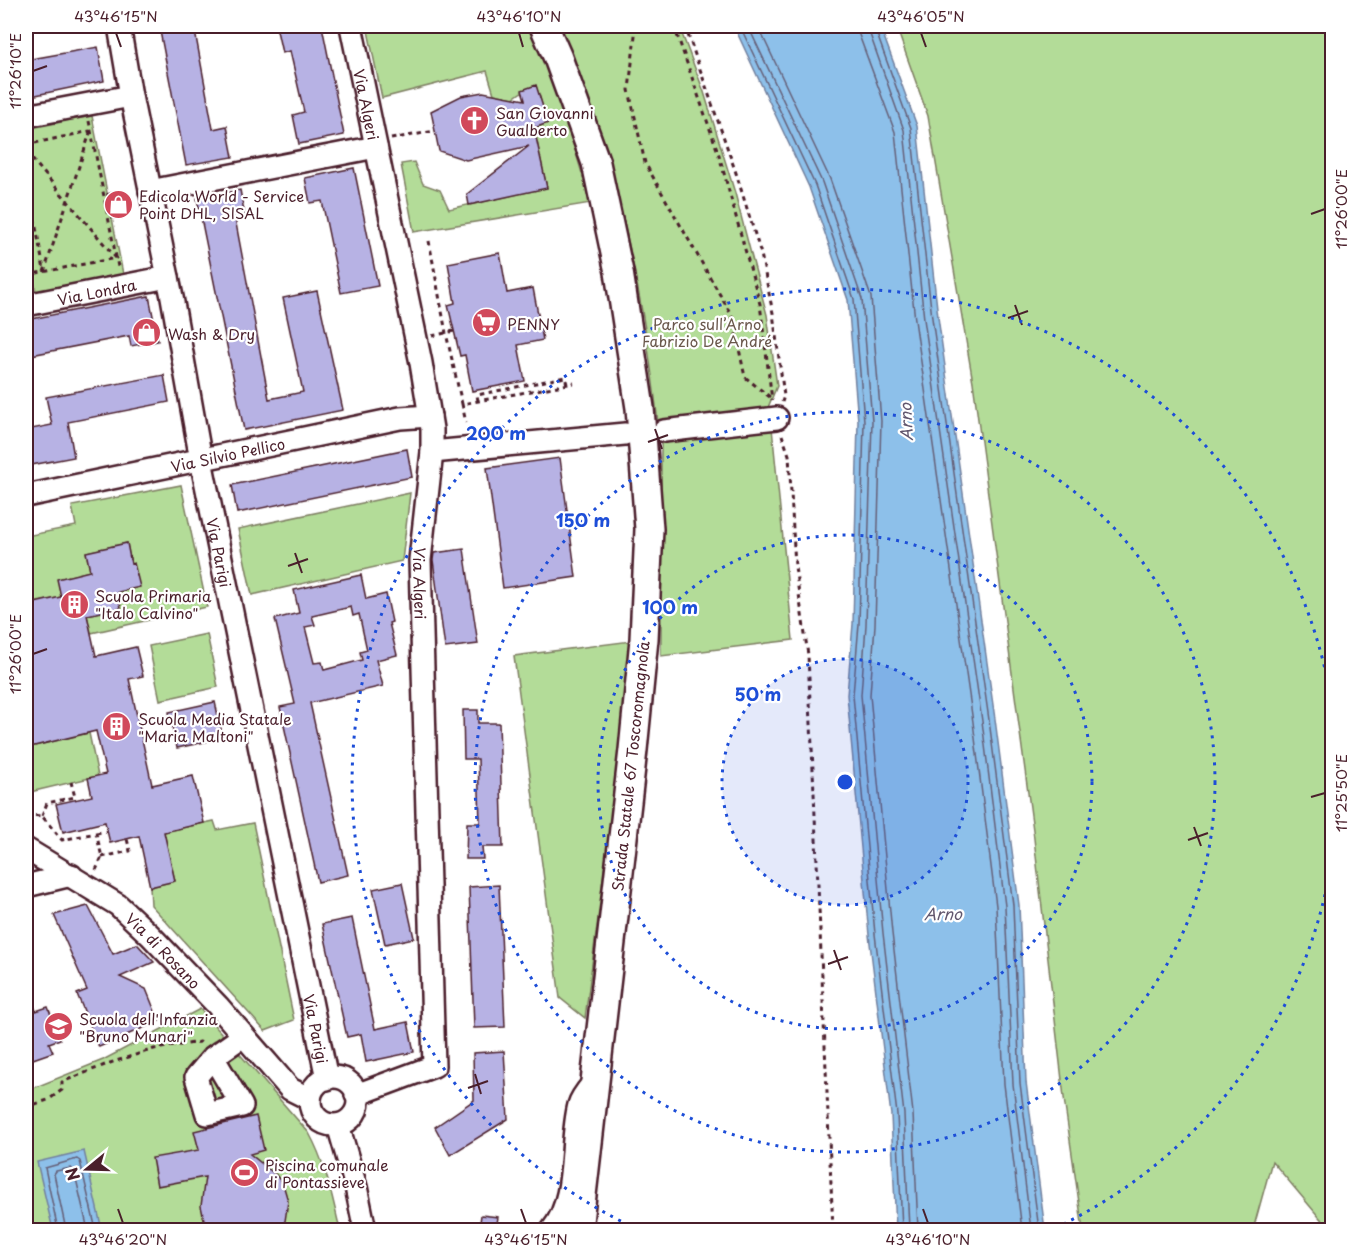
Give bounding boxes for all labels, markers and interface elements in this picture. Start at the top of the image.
text: 43°46'15"N [74,4,158,27]
text: 43°46'10"N [477,4,561,27]
text: 43°46'05"N [877,4,965,27]
text: 11°26'10"E [3,33,26,109]
street label: Via Algeri [349,67,386,142]
place label: San Giovanni Gualberto [496,101,594,141]
church icon: San Giovanni Gualberto [459,105,491,137]
text: 11°26'00"E [1329,169,1352,249]
place label: Edicola World - Service Point DHL, SISAL [139,184,304,224]
shop icon: Edicola World - Service Point DHL, SISAL [102,188,134,220]
street label: Via Londra [55,272,138,310]
supermarket icon: PENNY [470,307,502,339]
place label: PENNY [507,312,560,335]
park label: Parco sull’Arno Fabrizio De André [642,312,772,352]
shop icon: Wash & Dry [131,317,163,349]
place label: Wash & Dry [168,322,255,345]
water label: Arno [892,401,918,441]
text: 200 m [466,419,526,446]
street label: Via Silvio Pellico [168,431,287,477]
text: 150 m [556,506,610,533]
street label: Via Parigi [202,516,238,589]
street label: Via Algeri [408,546,433,620]
place label: Scuola Primaria "Italo Calvino" [95,584,212,624]
building icon: Scuola Primaria "Italo Calvino" [58,588,90,620]
text: 100 m [642,593,698,620]
text: 11°26'00"E [3,614,26,694]
street label: Strada Statale 67 Toscoromagnola [605,639,655,892]
text: 50 m [735,680,781,707]
place label: Scuola Media Statale "Maria Maltoni" [138,707,292,747]
building icon: Scuola Media Statale "Maria Maltoni" [101,711,133,743]
text: 11°25'50"E [1329,754,1352,832]
centre of rings [835,772,855,792]
water label: Arno [924,901,963,925]
street label: Via di Rosano [121,907,207,993]
street label: Via Parigi [298,992,335,1065]
place label: Scuola dell'Infanzia "Bruno Munari" [79,1007,218,1047]
school or university icon: Scuola dell'Infanzia "Bruno Munari" [42,1011,74,1043]
north arrow [57,1139,117,1199]
place label: Piscina comunale di Pontassieve [265,1153,389,1193]
sports icon: Piscina comunale di Pontassieve [228,1157,260,1189]
text: N [58,1164,85,1184]
text: 43°46'20"N [79,1227,167,1250]
text: 43°46'15"N [484,1227,568,1250]
text: 43°46'10"N [886,1227,970,1250]

